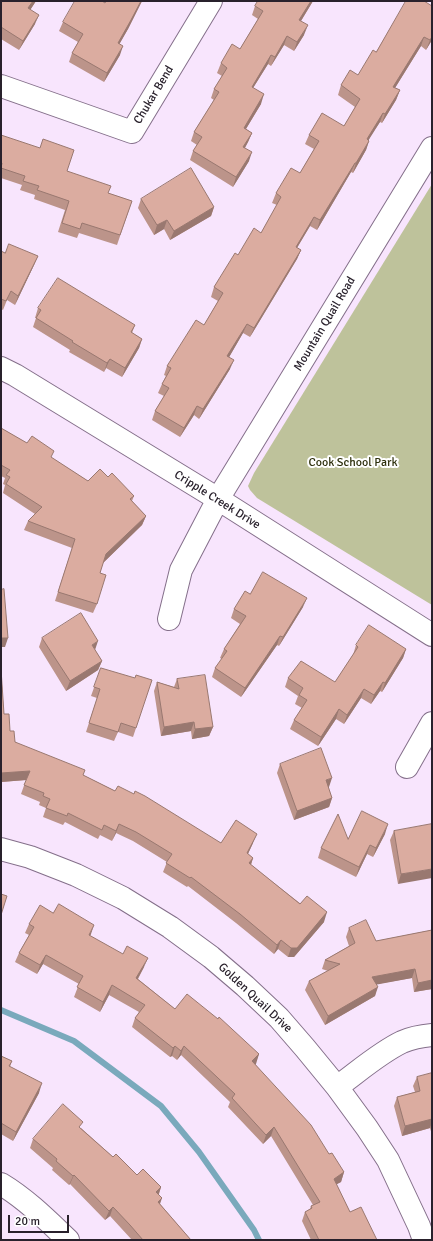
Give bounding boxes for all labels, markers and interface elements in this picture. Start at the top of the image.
street label: Chukar Bend [131,63,177,127]
street label: Mountain Quail Road [291,274,359,374]
park label: Cook School Park [309,456,397,470]
street label: Cripple Creek Drive [171,468,263,532]
street label: Golden Quail Drive [215,960,295,1036]
scale bar [10,1207,71,1233]
text: 20 m [15,1214,40,1229]

